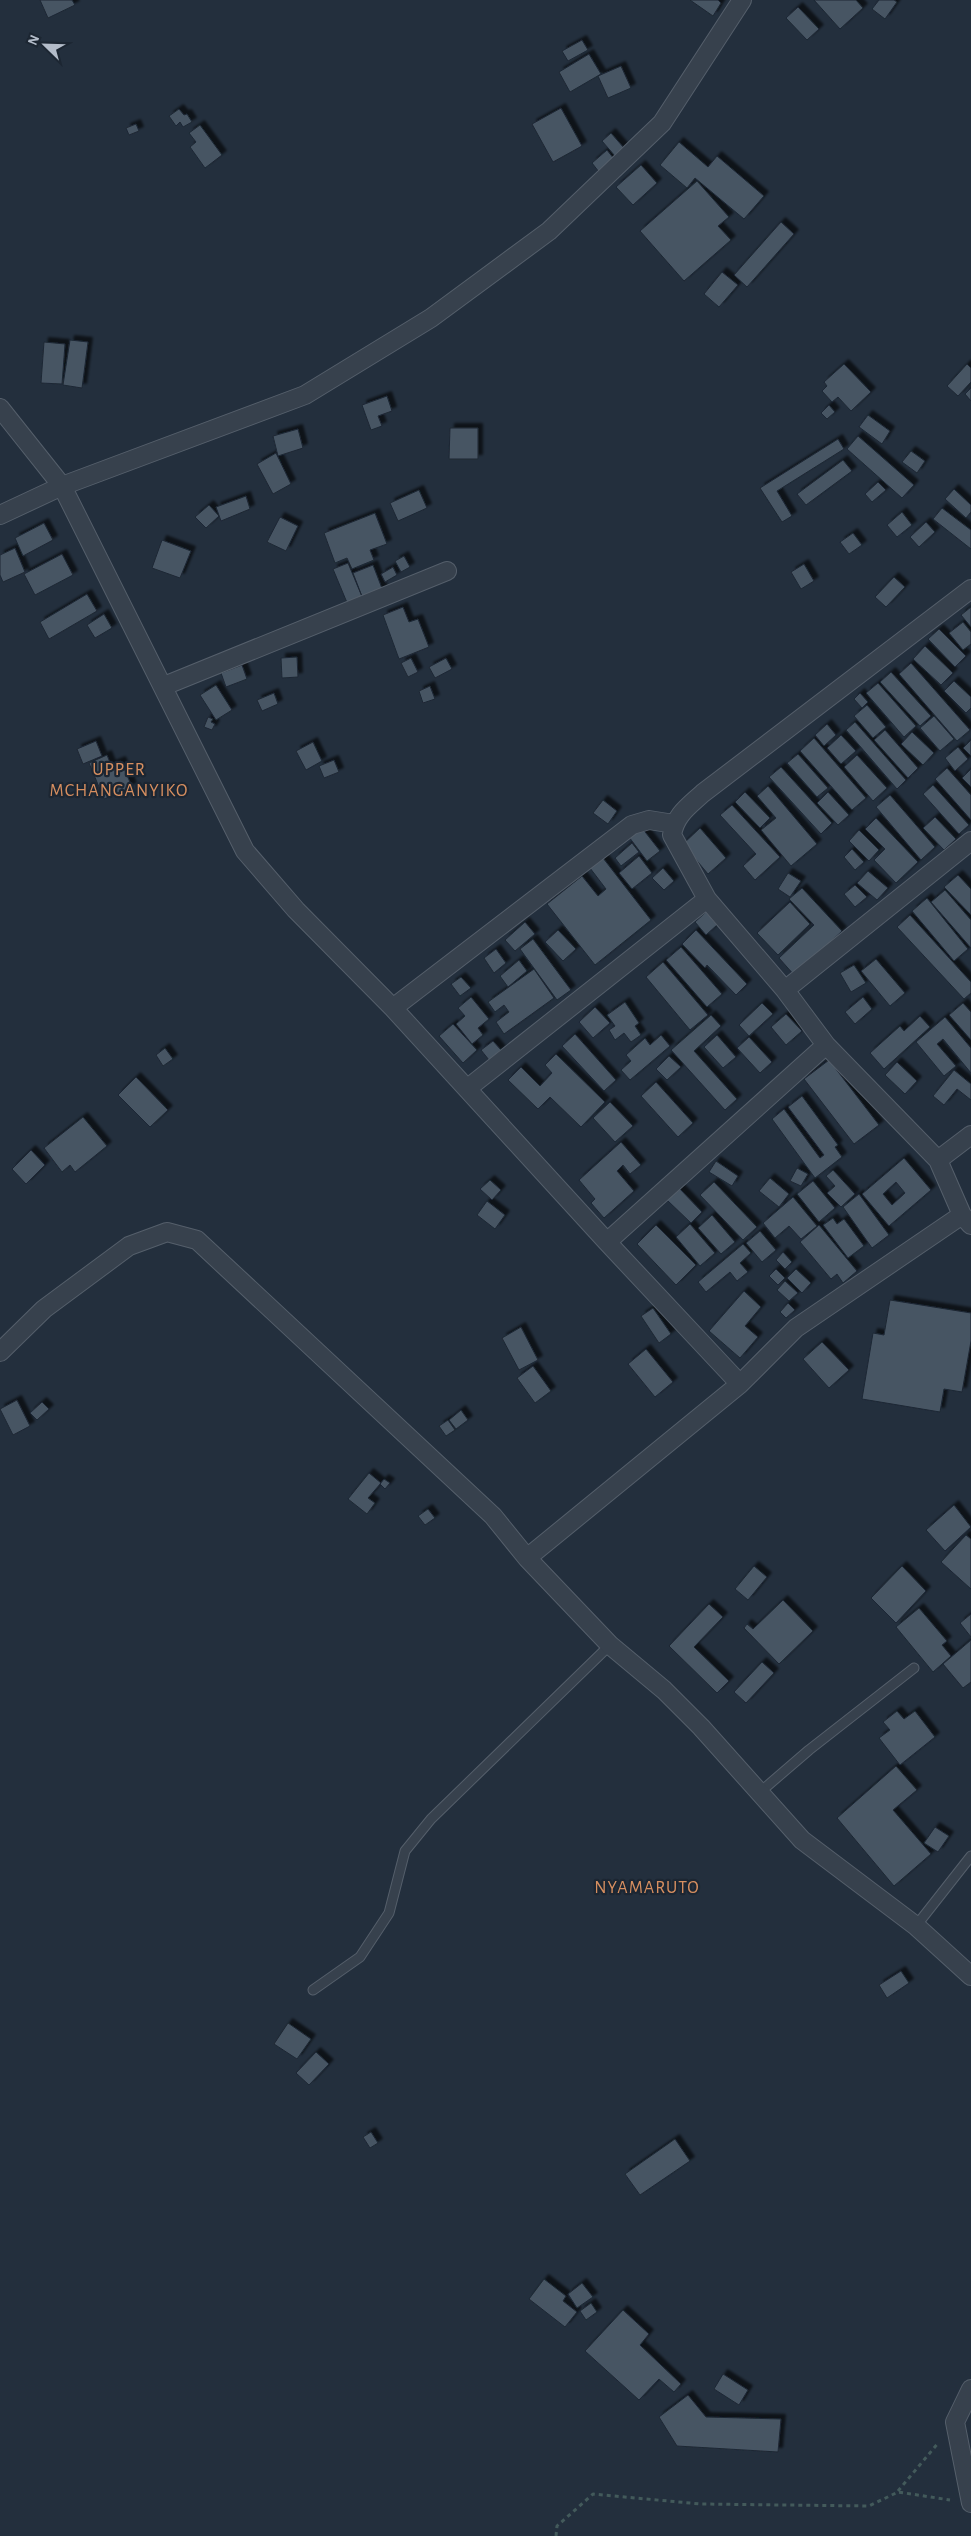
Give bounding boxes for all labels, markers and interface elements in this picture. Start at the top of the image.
north arrow [20,20,70,70]
text: N [26,33,42,48]
district label: UPPER MCHANGANYIKO [50,761,189,800]
district label: NYAMARUTO [594,1879,700,1897]

